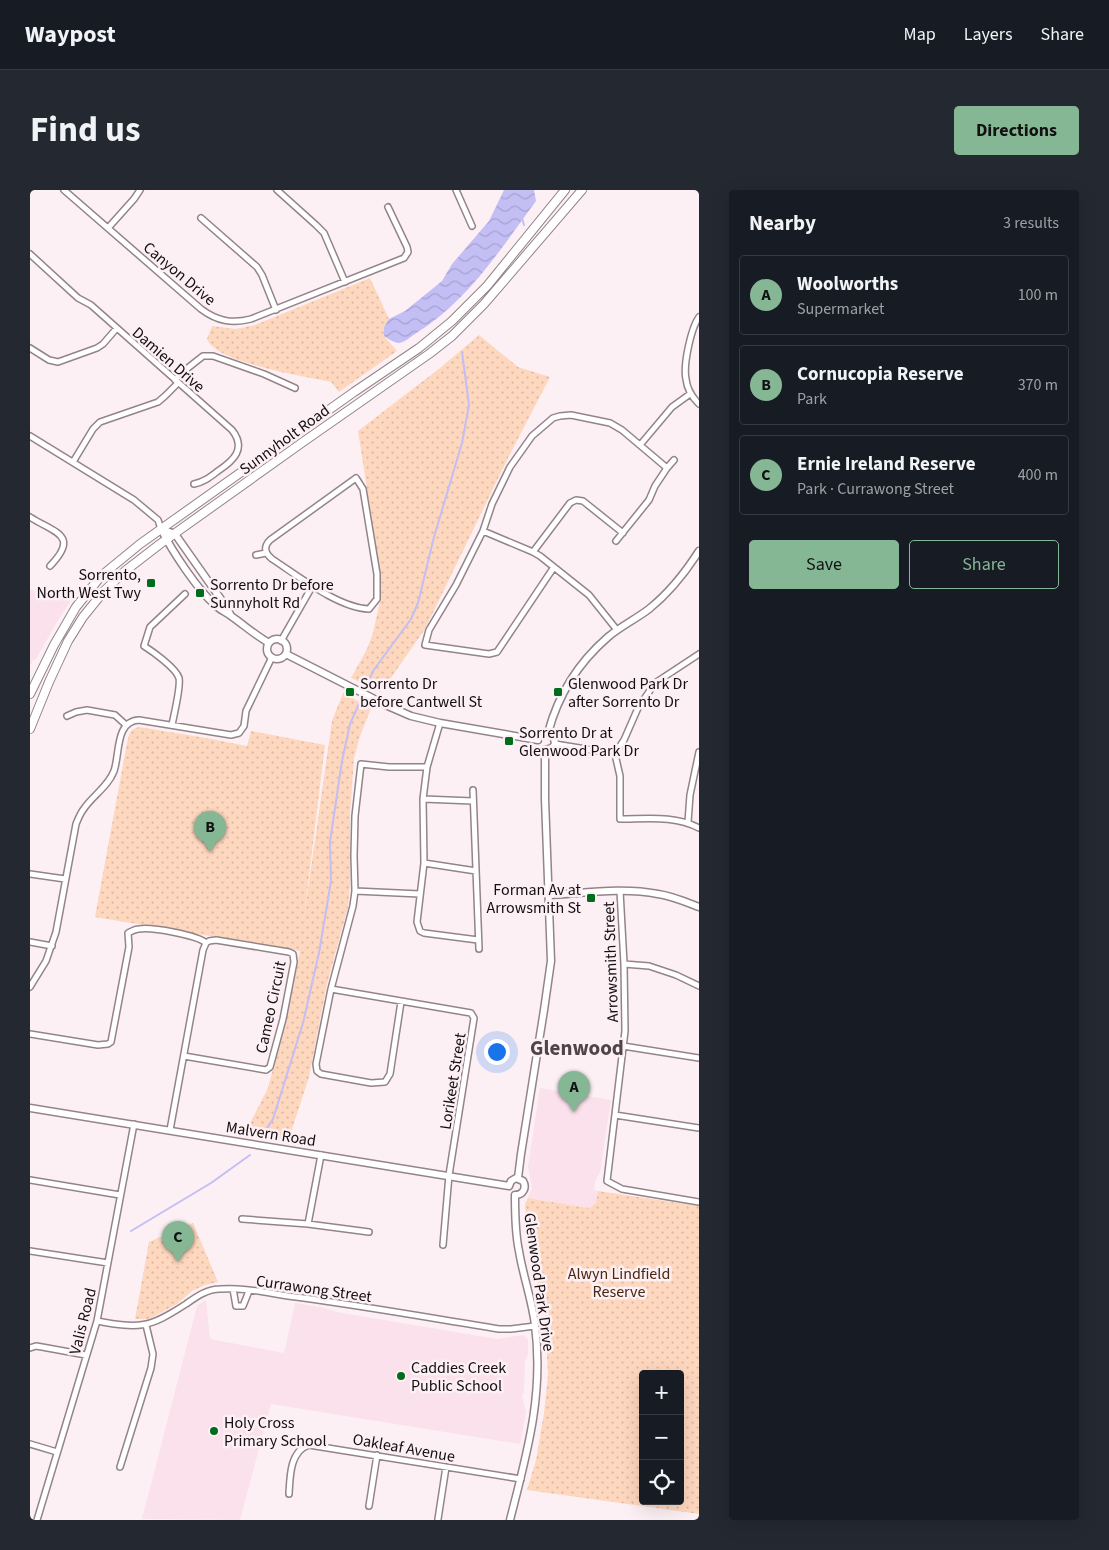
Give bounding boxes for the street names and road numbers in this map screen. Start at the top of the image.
street label: Canyon Drive [138,237,220,311]
street label: Damien Drive [127,322,209,398]
street label: Sunnyholt Road [235,400,334,480]
street label: Arrowsmith Street [598,901,624,1023]
street label: Cameo Circuit [250,958,292,1056]
street label: Lorikeet Street [434,1031,472,1131]
street label: Malvern Road [224,1116,317,1152]
street label: Glenwood Park Drive [518,1212,560,1353]
street label: Currawong Street [255,1270,374,1308]
street label: Valis Road [64,1285,102,1357]
street label: Oakleaf Avenue [351,1428,457,1468]

